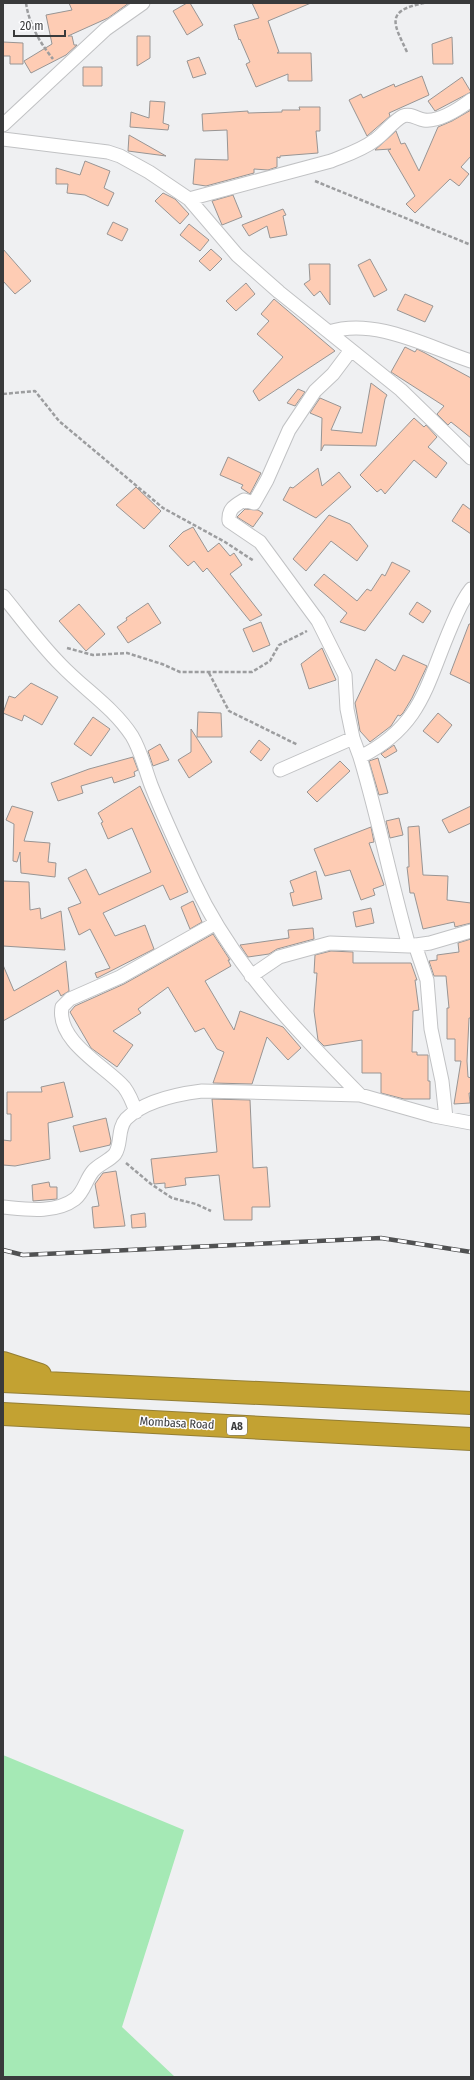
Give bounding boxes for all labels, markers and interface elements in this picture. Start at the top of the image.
scale bar [14,12,65,38]
text: 20 m [20,19,44,33]
street label: Mombasa Road [139,1414,215,1432]
road number: A8 [227,1417,247,1435]

